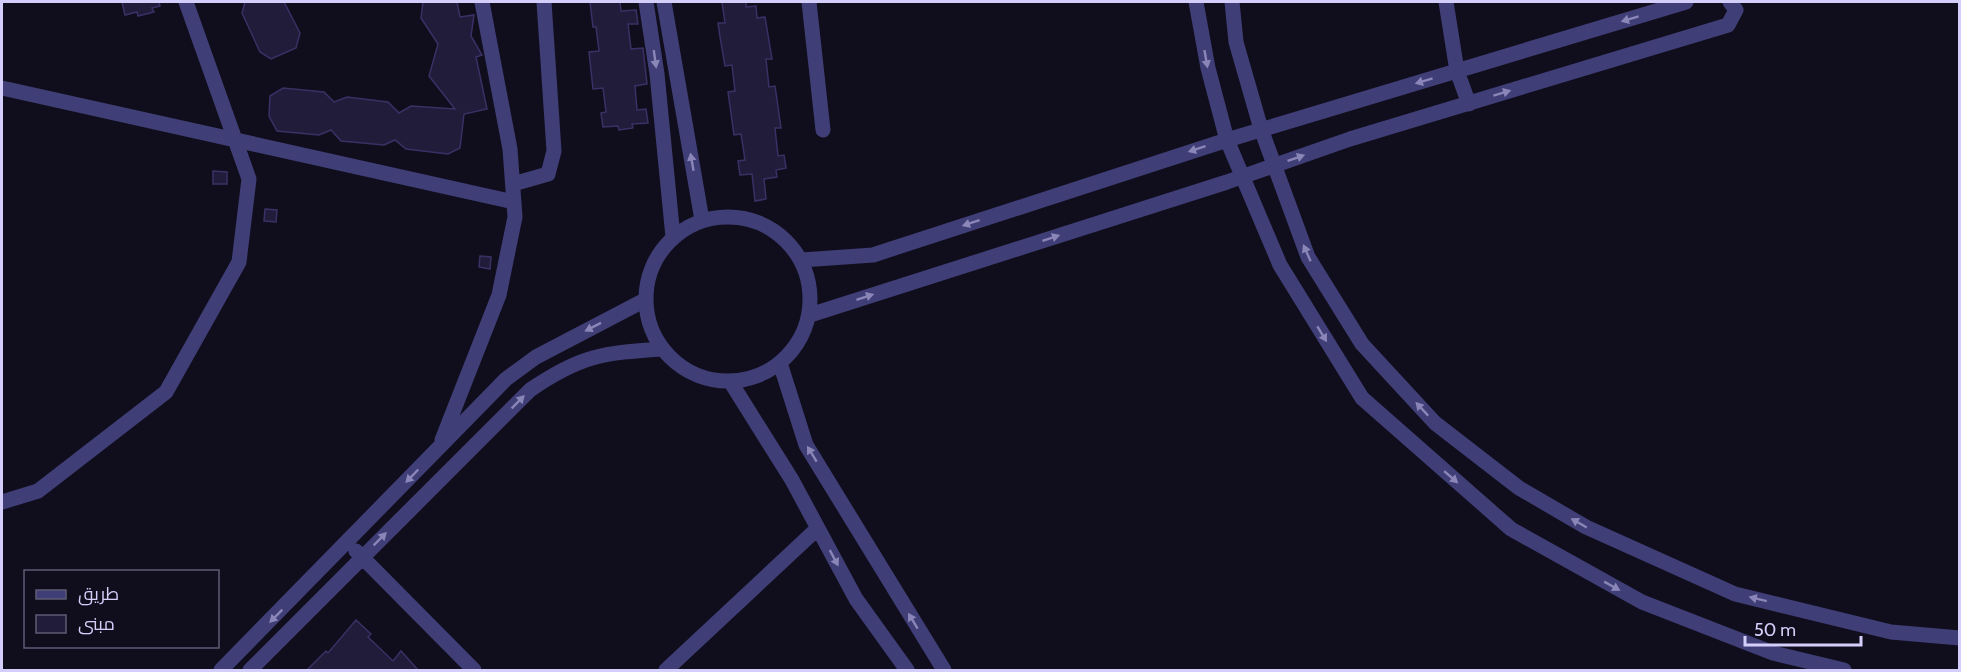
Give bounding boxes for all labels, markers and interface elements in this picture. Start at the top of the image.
one-way arrow [1621,15,1639,24]
one-way arrow [650,50,659,69]
one-way arrow [1202,50,1211,69]
one-way arrow [1414,77,1432,86]
one-way arrow [1493,88,1511,97]
one-way arrow [1188,145,1206,155]
one-way arrow [1287,152,1305,162]
one-way arrow [687,153,696,172]
one-way arrow [962,219,980,228]
one-way arrow [1042,233,1060,242]
one-way arrow [1303,244,1312,261]
one-way arrow [856,292,874,301]
one-way arrow [585,322,602,332]
one-way arrow [1317,326,1328,342]
one-way arrow [511,395,525,410]
one-way arrow [1416,402,1429,417]
one-way arrow [806,446,817,462]
one-way arrow [406,468,419,483]
one-way arrow [1443,470,1458,483]
one-way arrow [1570,518,1587,528]
one-way arrow [372,533,386,547]
one-way arrow [829,550,839,567]
legend [24,570,219,648]
one-way arrow [1604,581,1621,591]
text: طريق [78,583,119,606]
one-way arrow [1749,594,1767,604]
one-way arrow [269,608,283,622]
scale bar [1745,609,1860,647]
text: مبنى [78,613,115,635]
one-way arrow [908,613,919,629]
text: 50 m [1754,619,1796,641]

